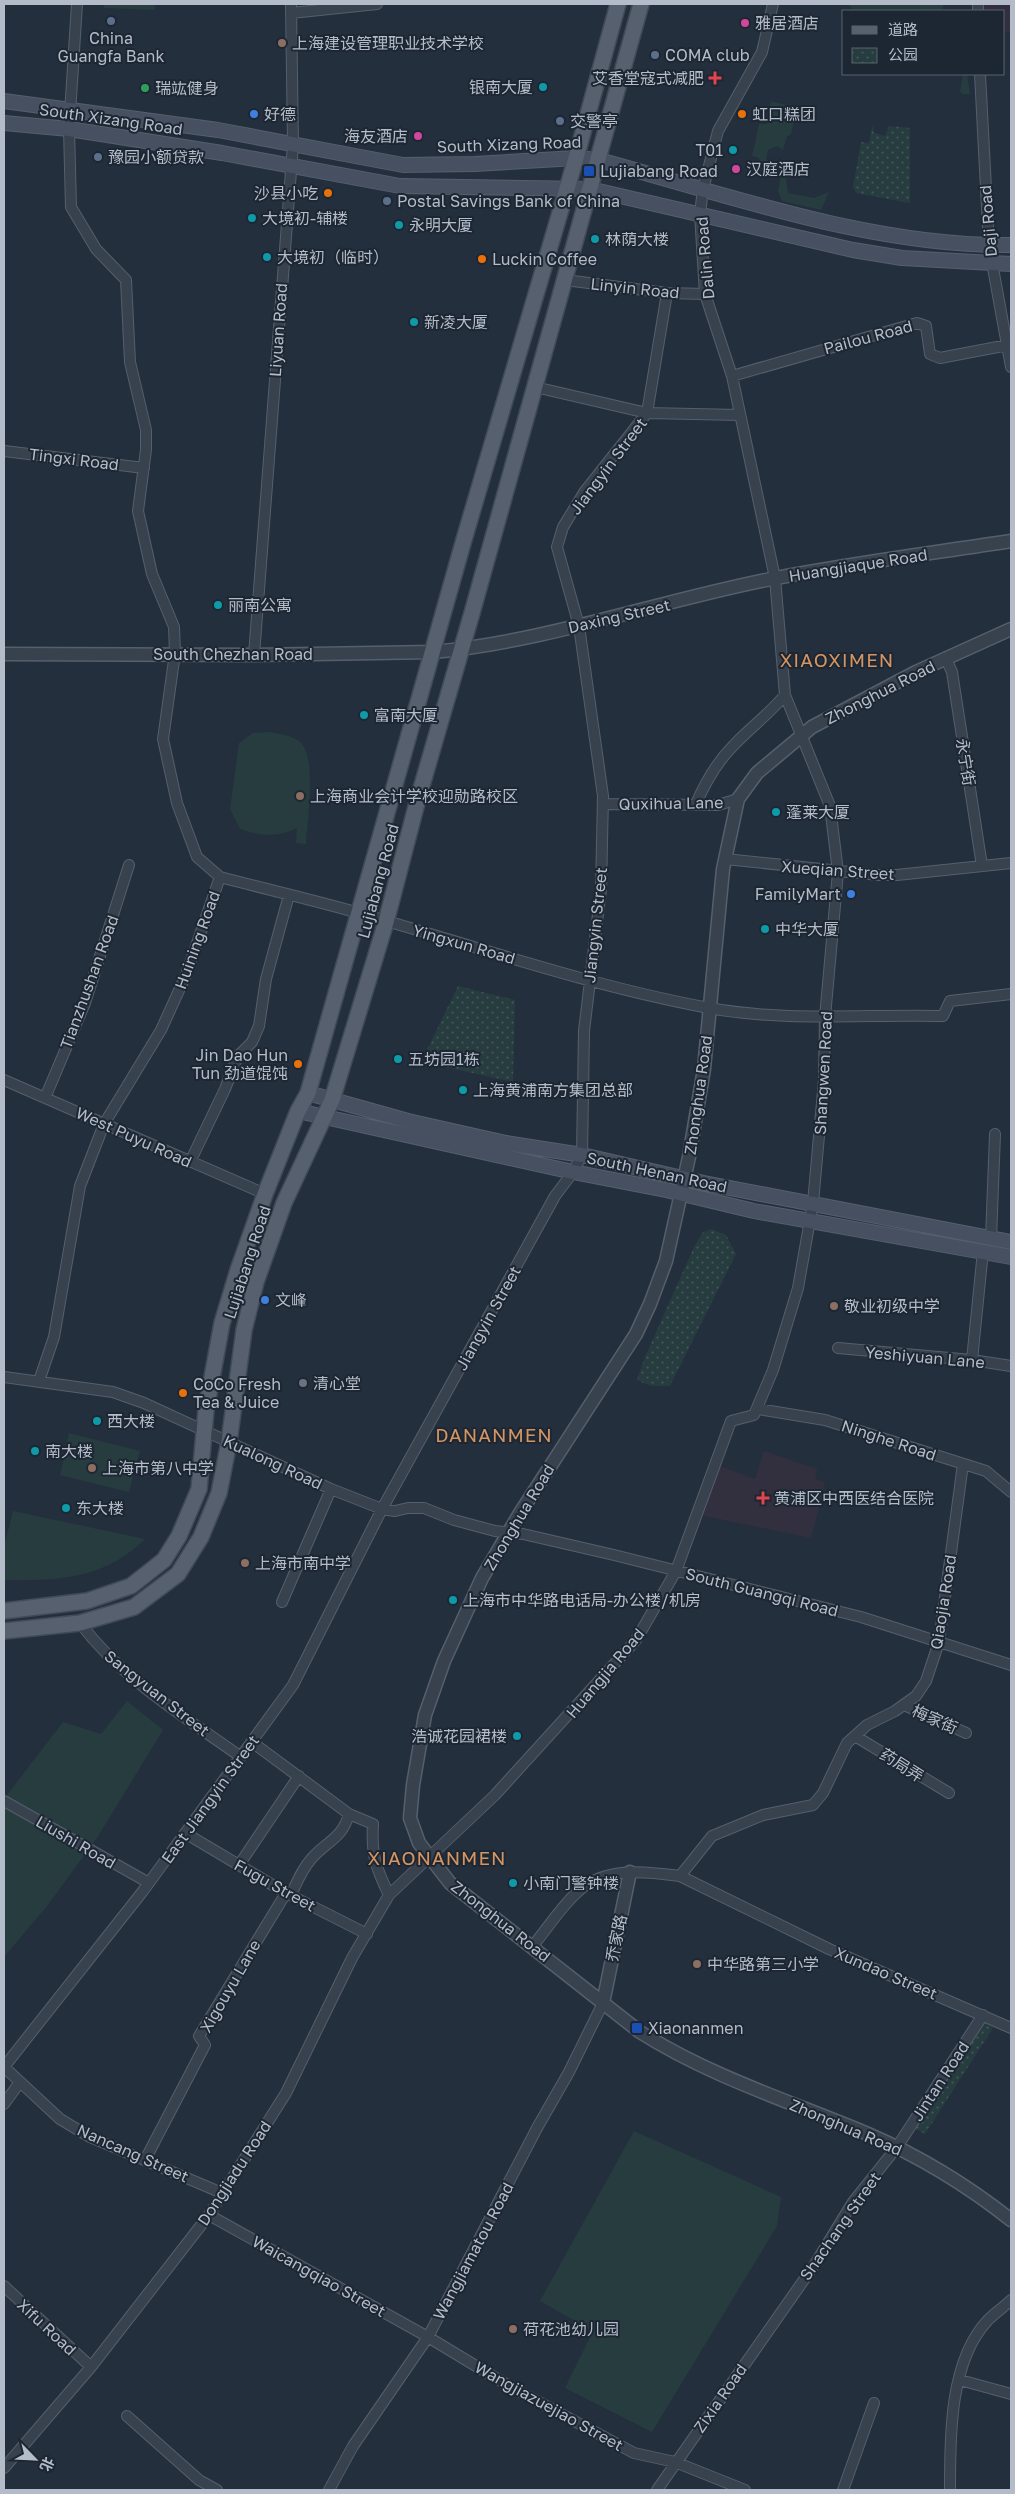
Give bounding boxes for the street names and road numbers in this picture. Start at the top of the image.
street label: South Xizang Road [38,99,184,139]
street label: South Xizang Road [436,131,582,157]
street label: Daji Road [975,184,1001,258]
street label: Dalin Road [691,216,719,300]
street label: Linyin Road [590,273,680,303]
street label: Liyuan Road [265,282,291,378]
street label: Pailou Road [821,316,915,358]
street label: Jiangyin Street [565,414,651,518]
street label: Tingxi Road [28,444,120,474]
street label: Huangjiaque Road [787,544,929,586]
street label: Daxing Street [566,595,672,637]
street label: South Chezhan Road [153,644,313,664]
street label: Zhonghua Road [822,656,938,728]
street label: 永宁街 [952,737,980,787]
street label: Quxihua Lane [619,792,723,814]
street label: Lujiabang Road [353,821,403,941]
street label: Xueqian Street [781,856,895,884]
street label: Jiangyin Street [579,866,611,984]
street label: Huining Road [170,888,224,992]
street label: Tianzhushan Road [55,912,123,1052]
street label: Yingxun Road [410,920,518,968]
street label: Shangwen Road [810,1011,836,1135]
street label: Zhonghua Road [680,1034,716,1156]
street label: West Puyu Road [73,1102,195,1172]
street label: South Henan Road [585,1147,729,1197]
street label: Lujiabang Road [219,1203,275,1321]
street label: Jiangyin Street [451,1262,525,1374]
street label: Yeshiyuan Lane [864,1342,986,1372]
street label: Ninghe Road [839,1415,939,1465]
street label: Kualong Road [220,1430,326,1494]
street label: Zhonghua Road [479,1460,559,1574]
street label: Qiaojia Road [926,1553,960,1651]
street label: South Guangqi Road [684,1563,840,1621]
street label: Huangjia Road [562,1624,648,1722]
street label: Sangyuan Street [100,1646,214,1740]
street label: 梅家街 [909,1700,961,1738]
street label: East Jiangyin Street [157,1731,263,1867]
street label: 药局弄 [876,1744,928,1786]
street label: Liushi Road [33,1811,119,1873]
street label: Fugu Street [231,1854,319,1916]
street label: Zhonghua Road [447,1876,555,1966]
street label: 乔家路 [601,1912,631,1964]
street label: Xigouyu Lane [195,1936,265,2036]
street label: Xundao Street [832,1942,940,2004]
street label: Jintan Road [907,2037,973,2125]
street label: Zhonghua Road [787,2094,905,2160]
street label: Dongjiadu Road [193,2117,275,2229]
street label: Nancang Street [74,2119,192,2187]
street label: Shachang Street [795,2168,885,2284]
street label: Wangjiamatou Road [428,2179,518,2323]
street label: Waicangqiao Street [249,2231,389,2321]
street label: Xifu Road [13,2295,81,2359]
street label: Wangjiazuejiao Street [471,2357,627,2455]
street label: Zixia Road [689,2360,751,2436]

